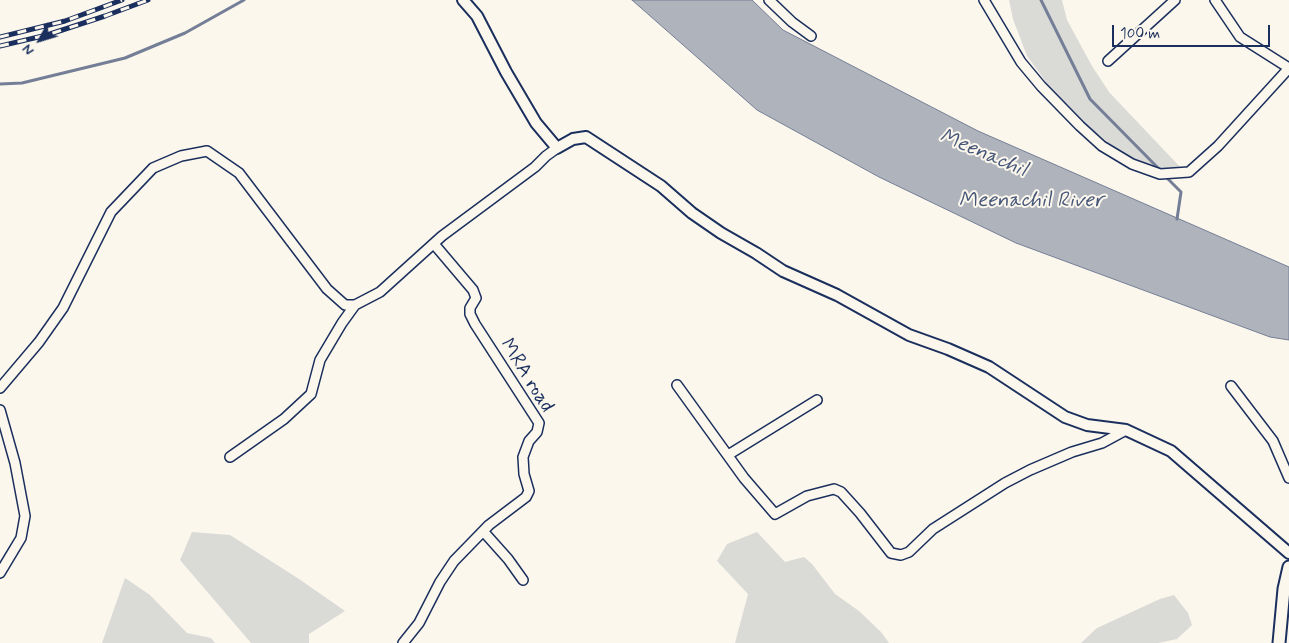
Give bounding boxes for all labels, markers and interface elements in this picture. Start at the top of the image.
north arrow [15,15,65,65]
scale bar [1114,15,1272,47]
text: 100 m [1120,24,1160,44]
text: N [18,40,38,59]
water label: Meenachil [935,124,1031,184]
water label: Meenachil River [959,189,1103,215]
street label: MRA road [494,335,558,417]

